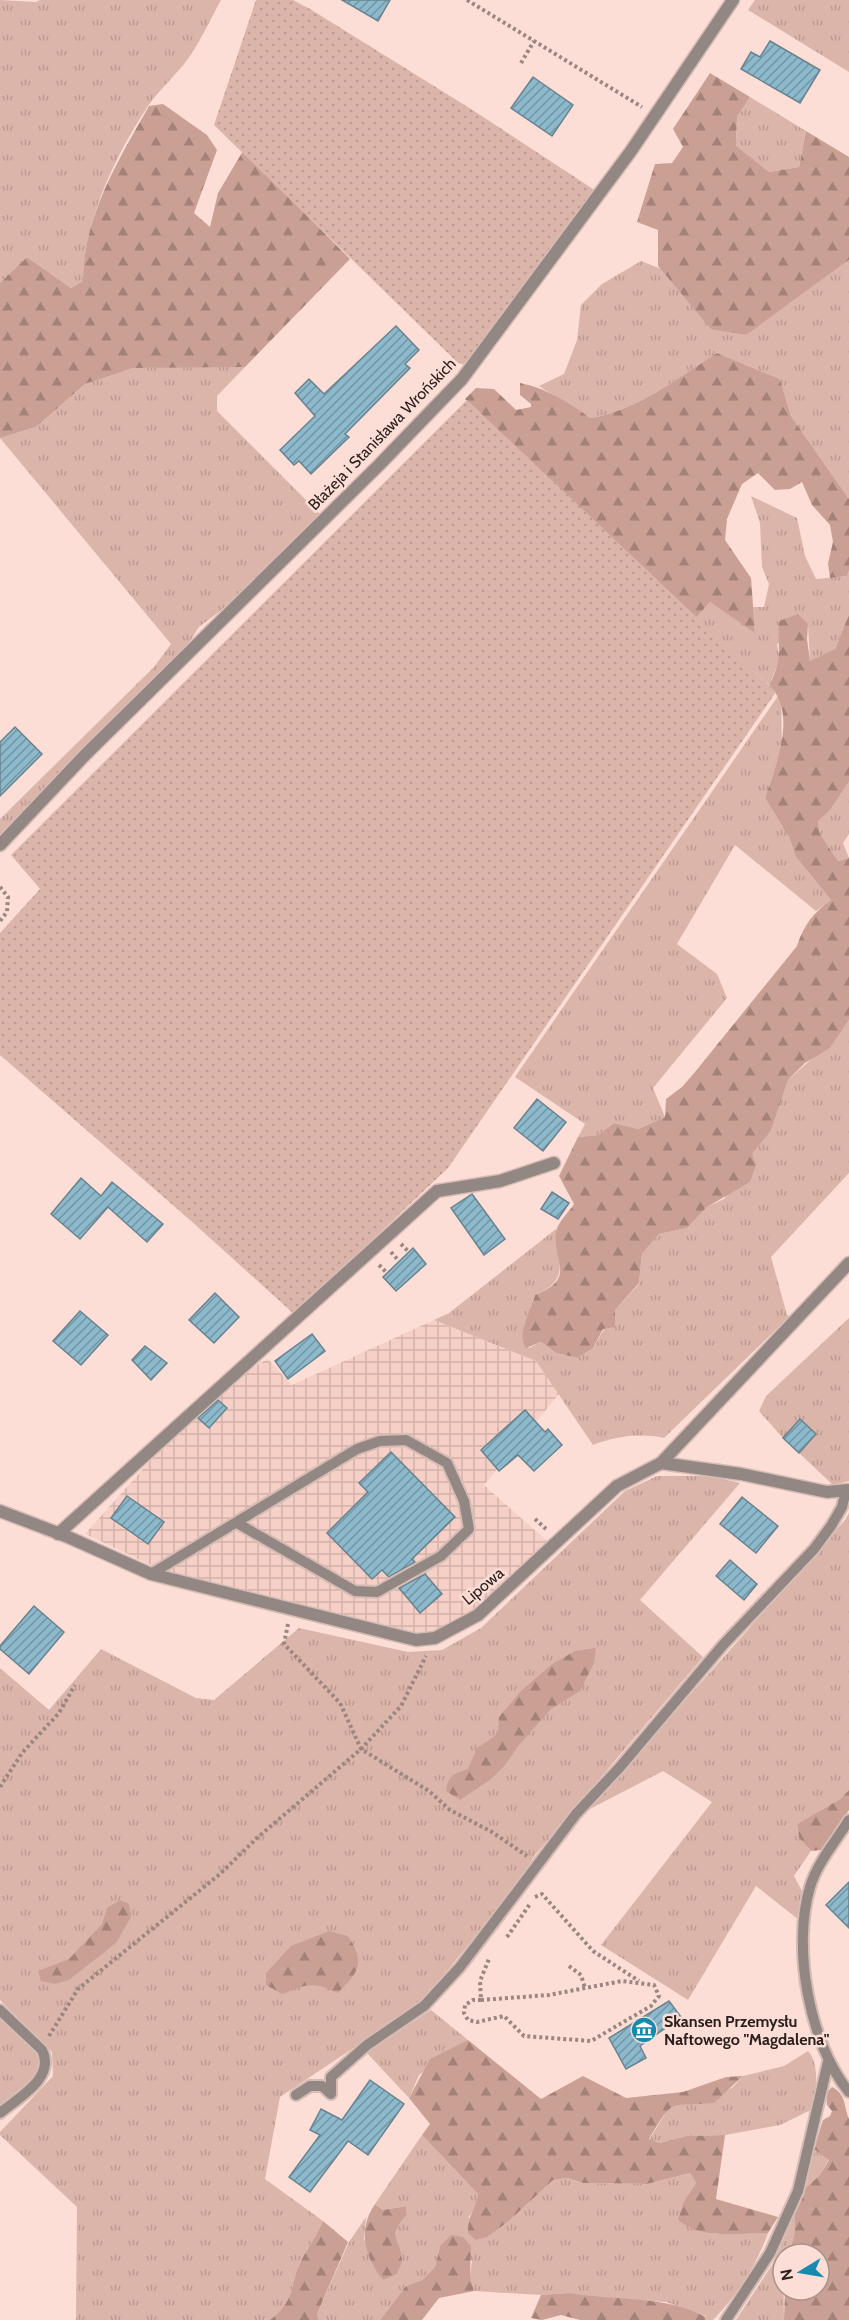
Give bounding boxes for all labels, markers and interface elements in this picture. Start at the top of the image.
street label: Błażeja i Stanisława Wrońskich [304,354,460,514]
street label: Lipowa [458,1563,508,1609]
place label: Skansen Przemysłu Naftowego "Magdalena" [664,2012,830,2049]
museum icon: Skansen Przemysłu Naftowego "Magdalena" [629,2015,659,2045]
north arrow [771,2242,831,2302]
text: N [776,2267,797,2282]

